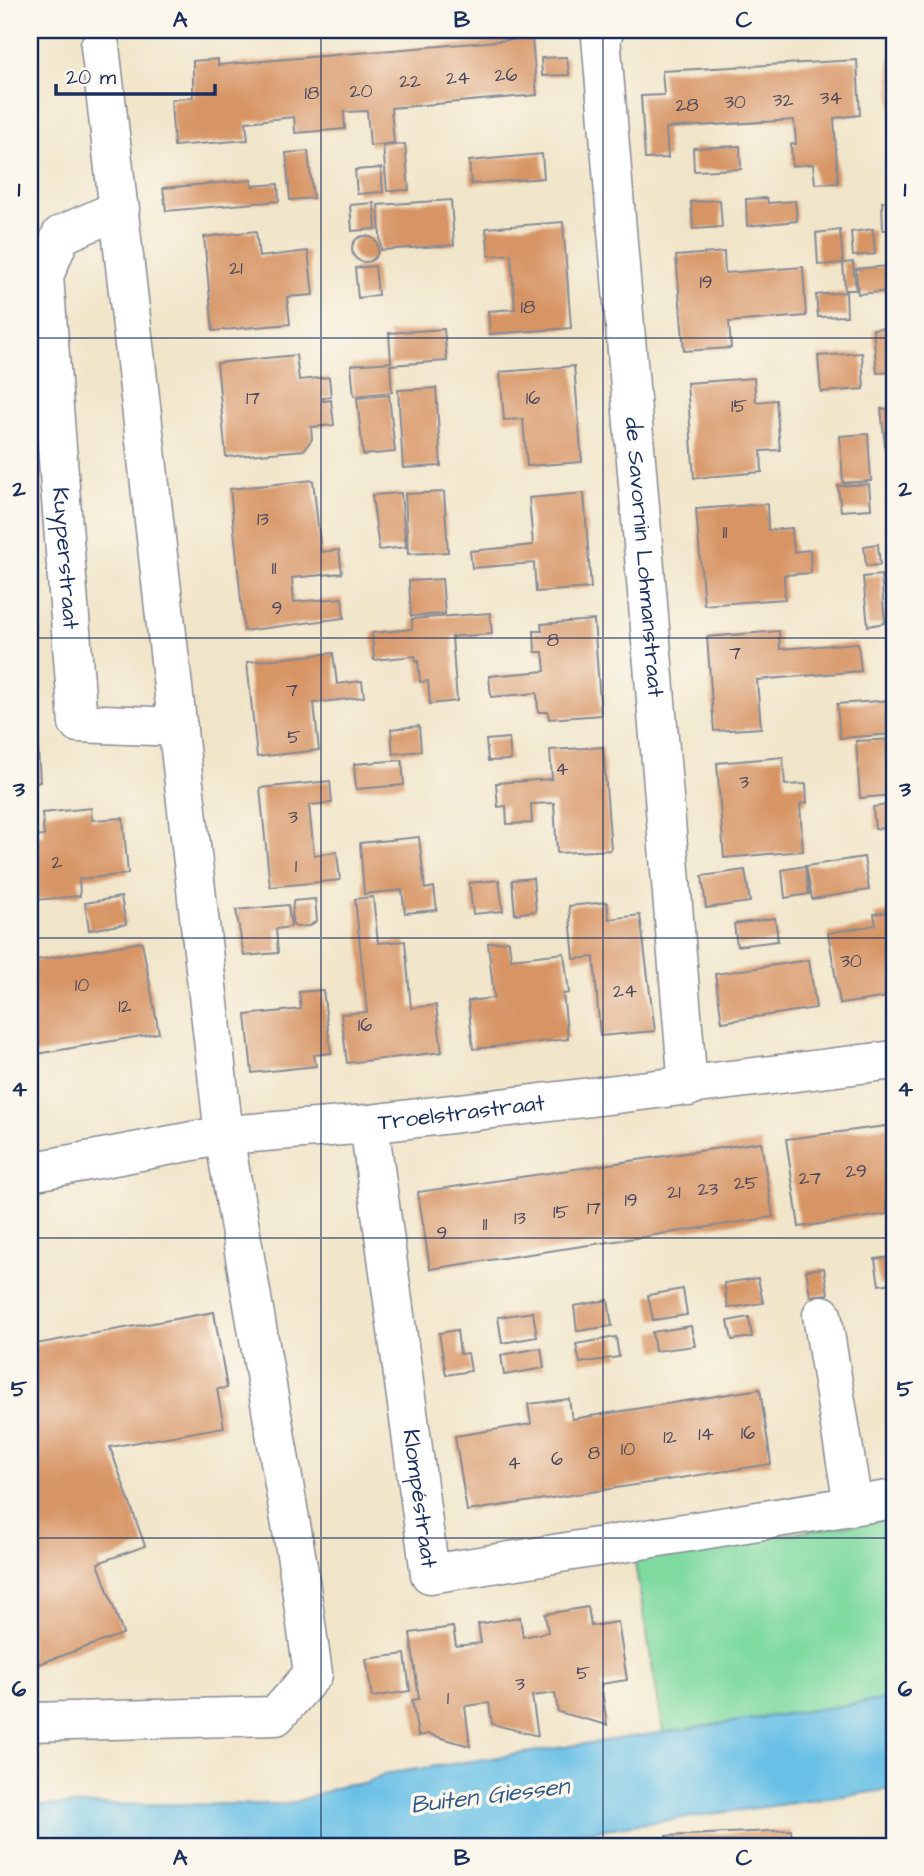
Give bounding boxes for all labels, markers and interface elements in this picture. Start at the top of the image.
text: A [173,4,188,36]
text: B [454,4,471,36]
text: C [736,4,753,36]
scale bar [56,52,215,96]
house number: 26 [495,62,517,89]
text: 20 m [66,63,117,92]
house number: 24 [446,65,470,92]
house number: 22 [399,68,421,95]
house number: 20 [350,78,372,105]
house number: 18 [305,80,319,107]
house number: 34 [820,85,842,112]
house number: 32 [773,87,793,114]
house number: 30 [724,89,746,116]
house number: 28 [675,92,699,119]
text: 1 [18,173,21,205]
text: 1 [904,173,907,205]
house number: 21 [229,255,243,282]
house number: 19 [699,269,713,296]
house number: 18 [521,294,535,321]
house number: 17 [246,385,260,412]
house number: 16 [526,385,540,412]
house number: 15 [731,393,747,420]
street label: de Savornin Lohmanstraat [617,416,672,699]
text: 2 [11,473,26,505]
text: 2 [897,473,912,505]
street label: Kuyperstraat [44,486,87,631]
house number: 13 [257,506,269,533]
house number: 11 [723,519,728,546]
house number: 11 [272,555,277,582]
house number: 9 [272,595,282,622]
house number: 8 [547,627,559,654]
house number: 7 [729,640,741,667]
house number: 7 [286,677,298,704]
house number: 5 [287,724,301,751]
house number: 4 [556,756,569,783]
house number: 3 [739,769,749,796]
text: 3 [12,773,25,805]
text: 3 [898,773,911,805]
house number: 3 [288,804,298,831]
house number: 2 [52,849,63,876]
house number: 1 [295,853,298,880]
house number: 30 [840,948,862,975]
house number: 10 [75,972,89,999]
house number: 24 [613,978,637,1005]
house number: 12 [118,993,132,1020]
house number: 16 [358,1012,372,1039]
text: 4 [11,1073,27,1105]
text: 4 [897,1073,913,1105]
street label: Troelstrastraat [376,1087,547,1139]
house number: 29 [845,1158,867,1185]
house number: 27 [799,1165,822,1192]
house number: 25 [734,1170,759,1197]
house number: 23 [698,1176,719,1203]
house number: 21 [667,1179,681,1206]
house number: 19 [624,1187,638,1214]
house number: 17 [587,1195,601,1222]
house number: 15 [553,1199,569,1226]
house number: 13 [514,1205,526,1232]
house number: 11 [483,1211,488,1238]
house number: 9 [437,1220,447,1247]
text: 5 [11,1373,28,1405]
text: 5 [897,1373,914,1405]
house number: 16 [741,1420,755,1447]
house number: 14 [698,1421,714,1448]
house number: 12 [663,1424,677,1451]
street label: Klompéstraat [395,1427,445,1571]
house number: 10 [621,1436,635,1463]
house number: 8 [588,1440,600,1467]
house number: 6 [551,1446,563,1473]
house number: 4 [508,1450,521,1477]
house number: 5 [576,1660,590,1687]
house number: 3 [515,1671,525,1698]
text: 6 [12,1673,27,1705]
text: 6 [898,1673,913,1705]
house number: 1 [447,1685,450,1712]
water label: Buiten Giessen [409,1769,573,1823]
text: A [173,1842,188,1874]
text: B [454,1842,471,1874]
text: C [736,1842,753,1874]

